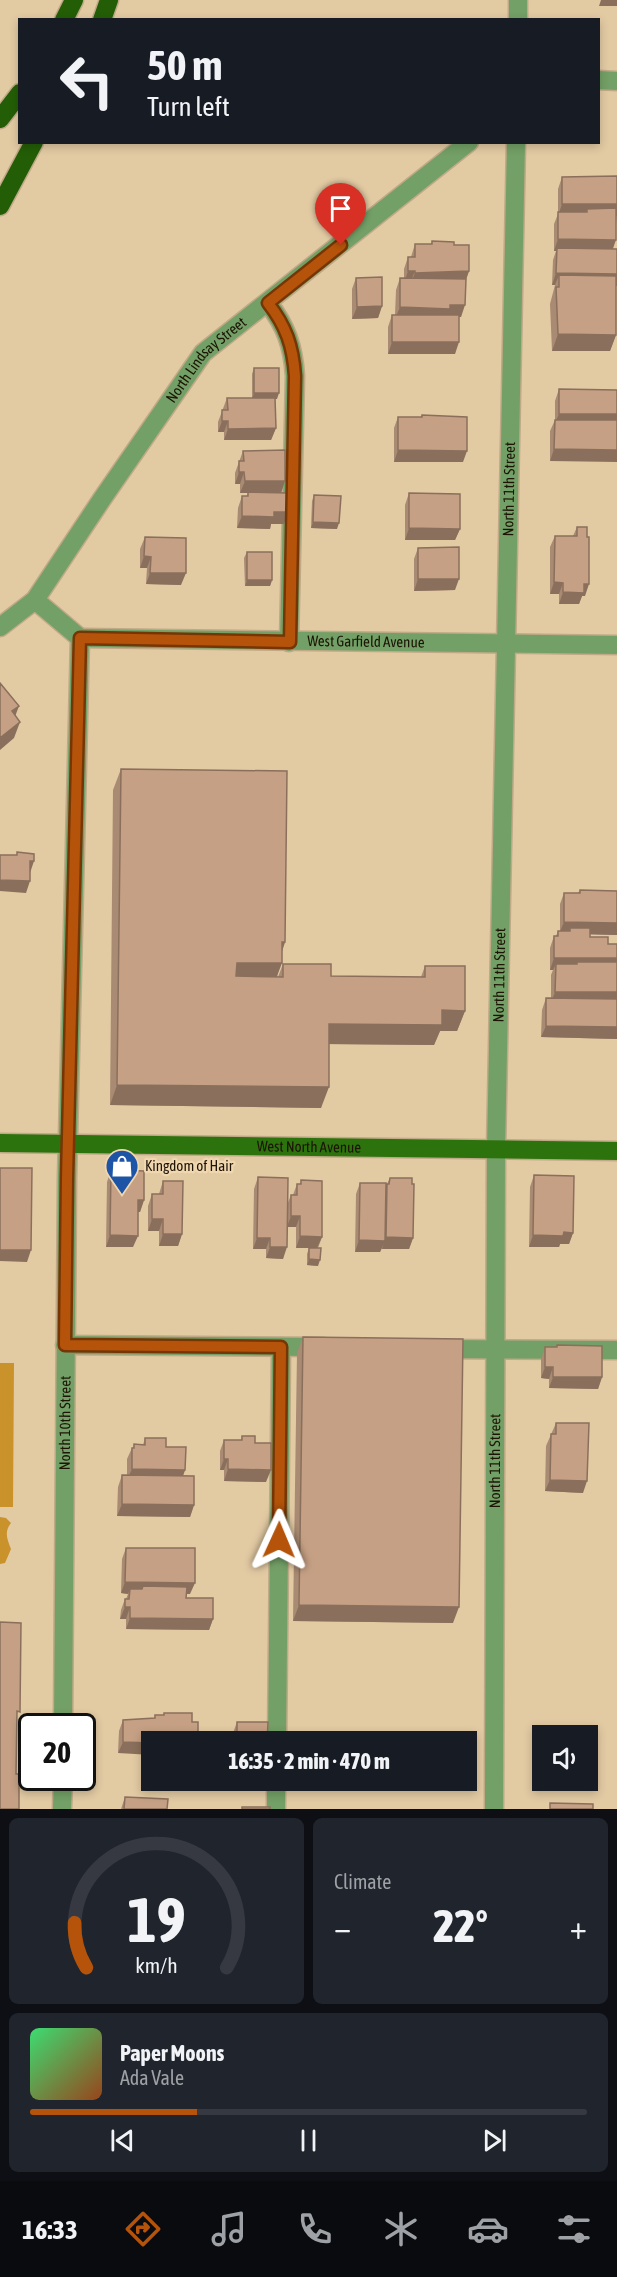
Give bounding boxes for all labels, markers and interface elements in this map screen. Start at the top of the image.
text: 50 m [147,41,222,89]
icon: left [48,42,126,120]
text: Turn left [147,91,230,122]
pin [315,183,366,245]
icon: arrive [324,192,357,225]
street label: North Lindsay Street [162,313,249,406]
street label: North 11th Street [499,442,518,537]
street label: West Garfield Avenue [307,632,425,650]
street label: North 11th Street [490,928,508,1023]
street label: West North Avenue [257,1137,361,1156]
shop icon: Kingdom of Hair [104,1148,140,1195]
place label: Kingdom of Hair [145,1157,234,1174]
street label: North 10th Street [56,1376,74,1470]
street label: North 11th Street [486,1414,503,1508]
position arrow [247,1508,311,1572]
speed limit sign: 20 [18,1713,96,1791]
map controls [532,1725,598,1791]
button: sound [532,1725,598,1791]
text: 16:35 · 2 min · 470 m [228,1748,390,1774]
text: Climate [334,1870,391,1893]
text: 19 [127,1884,186,1955]
text: 22° [433,1900,488,1952]
text: − [334,1908,351,1946]
text: + [570,1908,587,1946]
text: km/h [135,1953,178,1978]
text: Paper Moons [120,2040,224,2066]
text: Ada Vale [120,2066,184,2089]
icon: previous [106,2124,139,2157]
icon: pause [292,2124,325,2157]
icon: next [478,2124,511,2157]
icon: directions [122,2208,164,2250]
icon: music [208,2208,250,2250]
icon: phone [294,2208,336,2250]
icon: climate [380,2208,422,2250]
icon: car [467,2208,509,2250]
icon: filters [553,2208,595,2250]
text: 16:33 [22,2214,78,2245]

